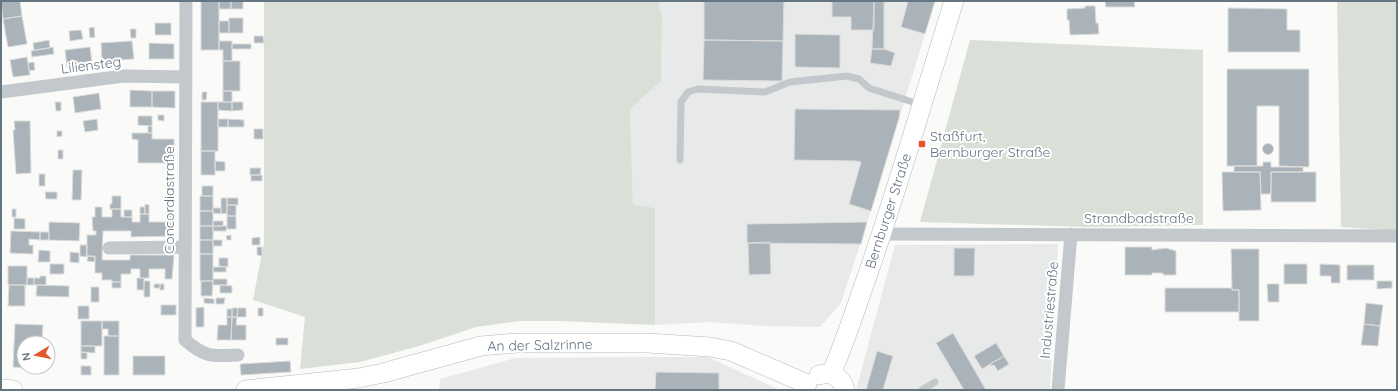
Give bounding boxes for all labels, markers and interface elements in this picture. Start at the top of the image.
street label: Liliensteg [60,52,122,78]
place label: Staßfurt, Bernburger Straße [930,127,1051,161]
marker: Staßfurt, Bernburger Straße [917,139,927,149]
street label: Concordiastraße [160,146,178,254]
street label: Bernburger Straße [861,151,915,271]
street label: Strandbadstraße [1084,209,1194,227]
street label: Industriestraße [1036,261,1062,359]
north arrow [16,335,56,375]
street label: An der Salzrinne [487,335,593,355]
text: N [19,352,34,362]

